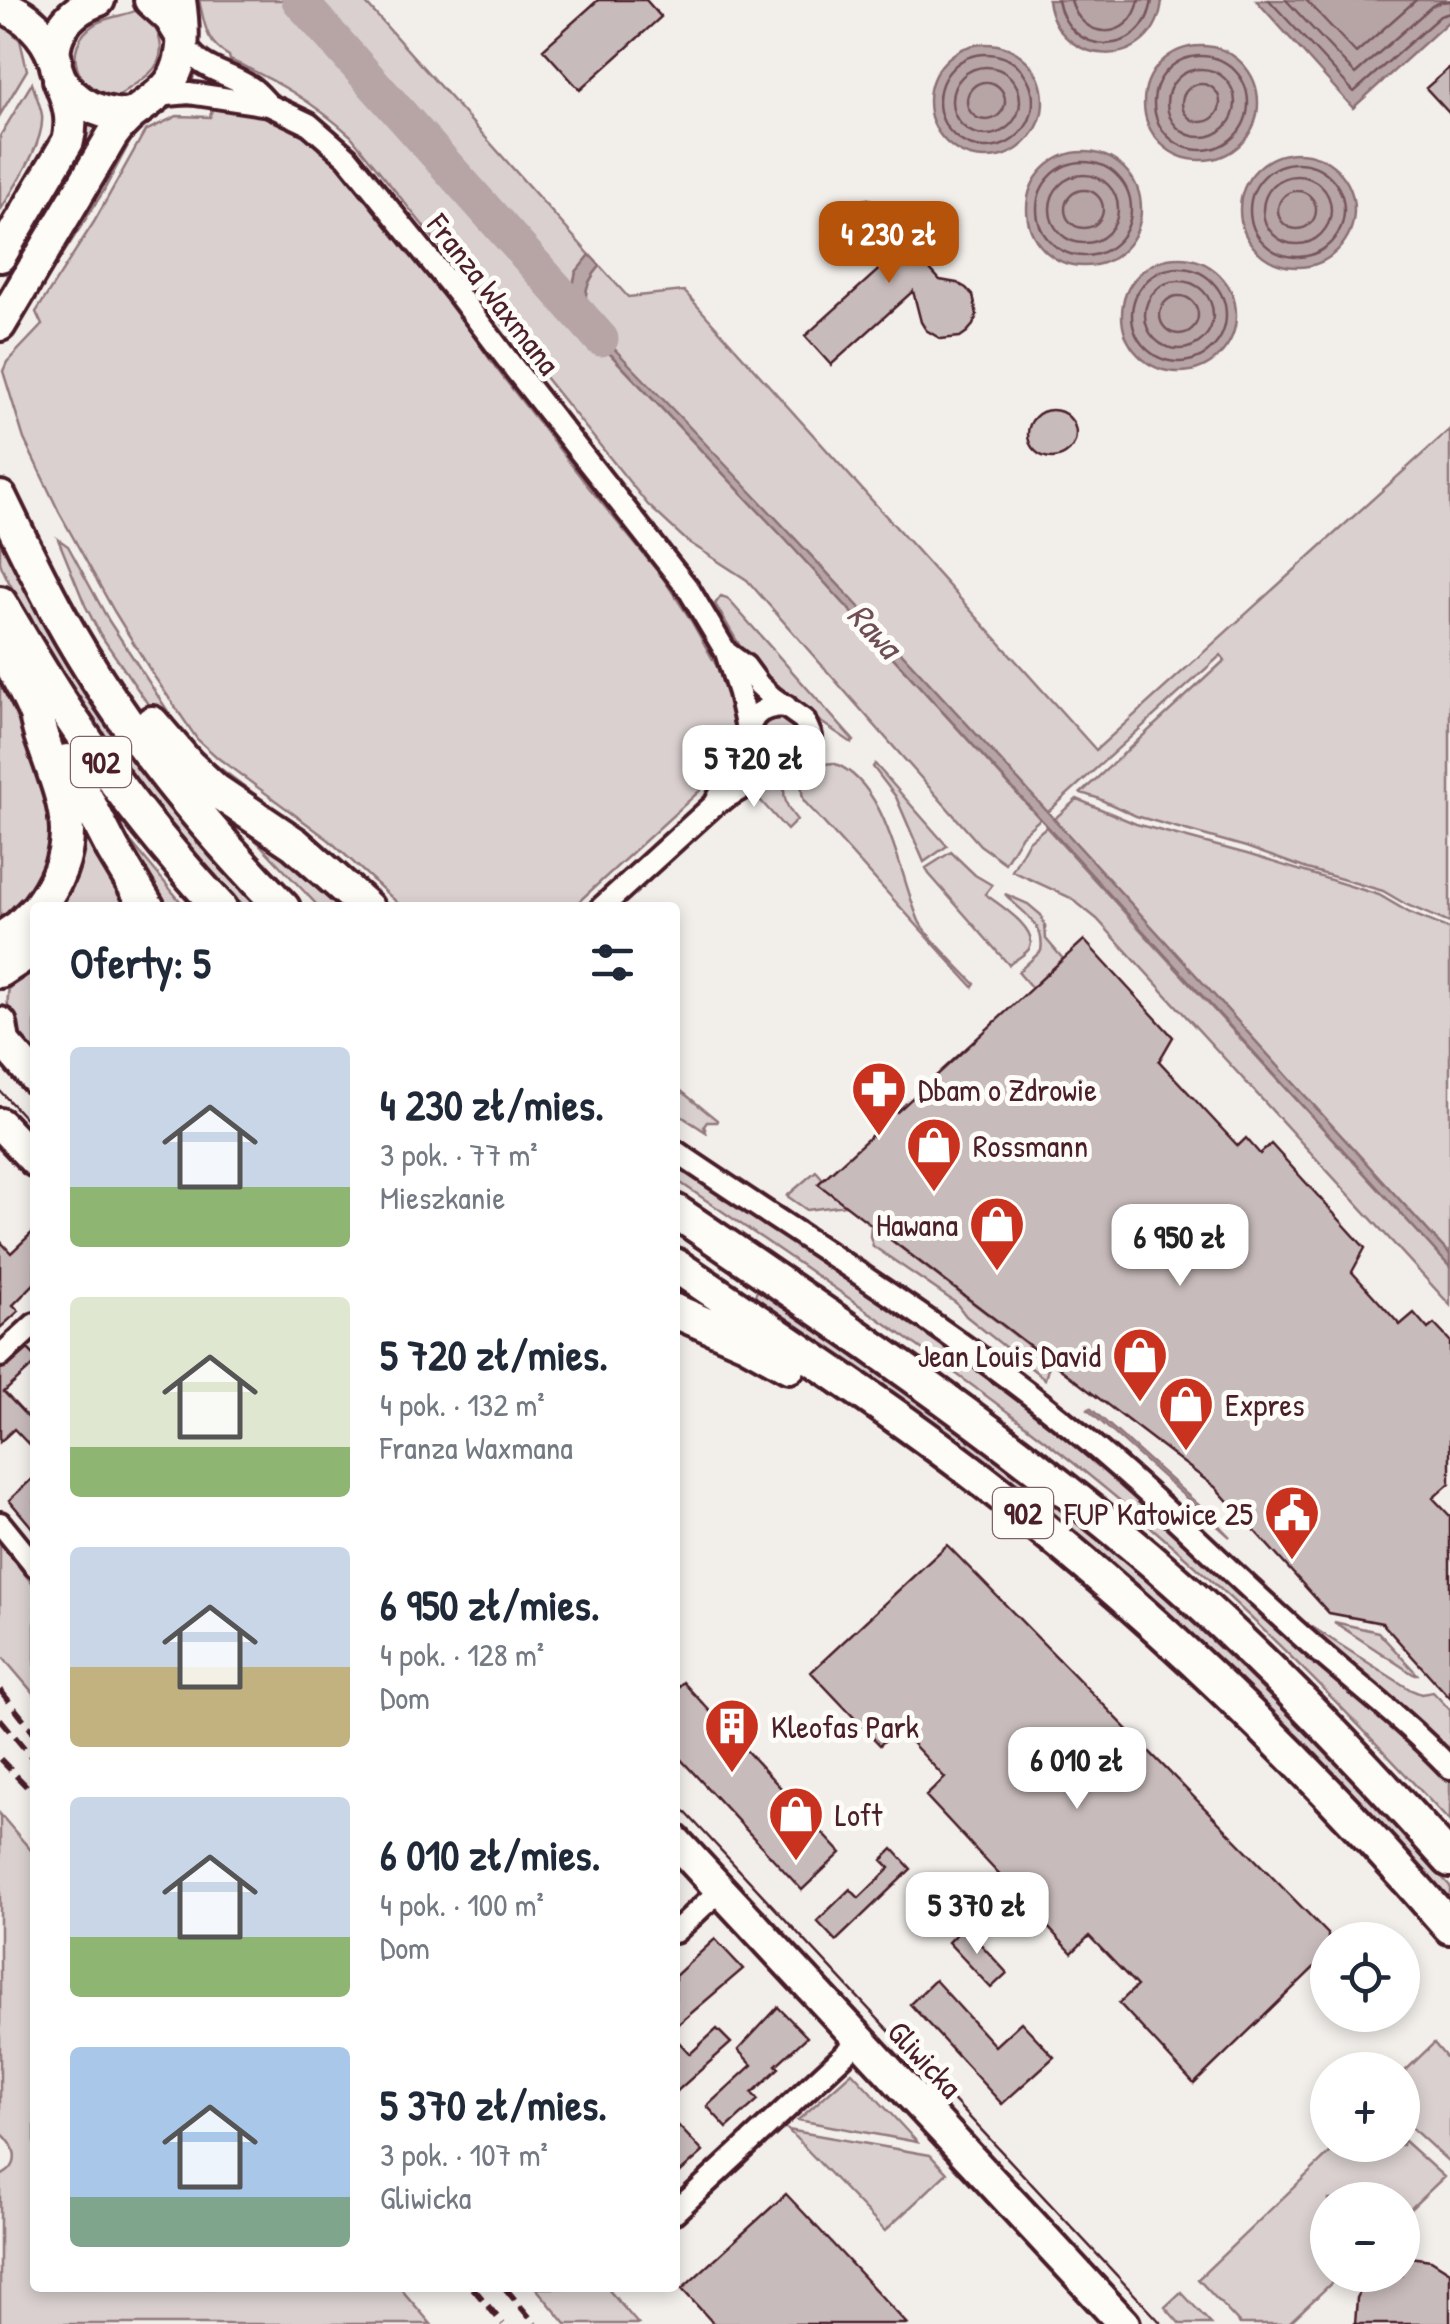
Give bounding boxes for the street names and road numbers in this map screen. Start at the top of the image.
street label: Franza Waxmana [417,204,570,383]
road number: 902 [71,737,131,787]
road number: 902 [993,1488,1053,1538]
street label: Gliwicka [878,2011,972,2107]

